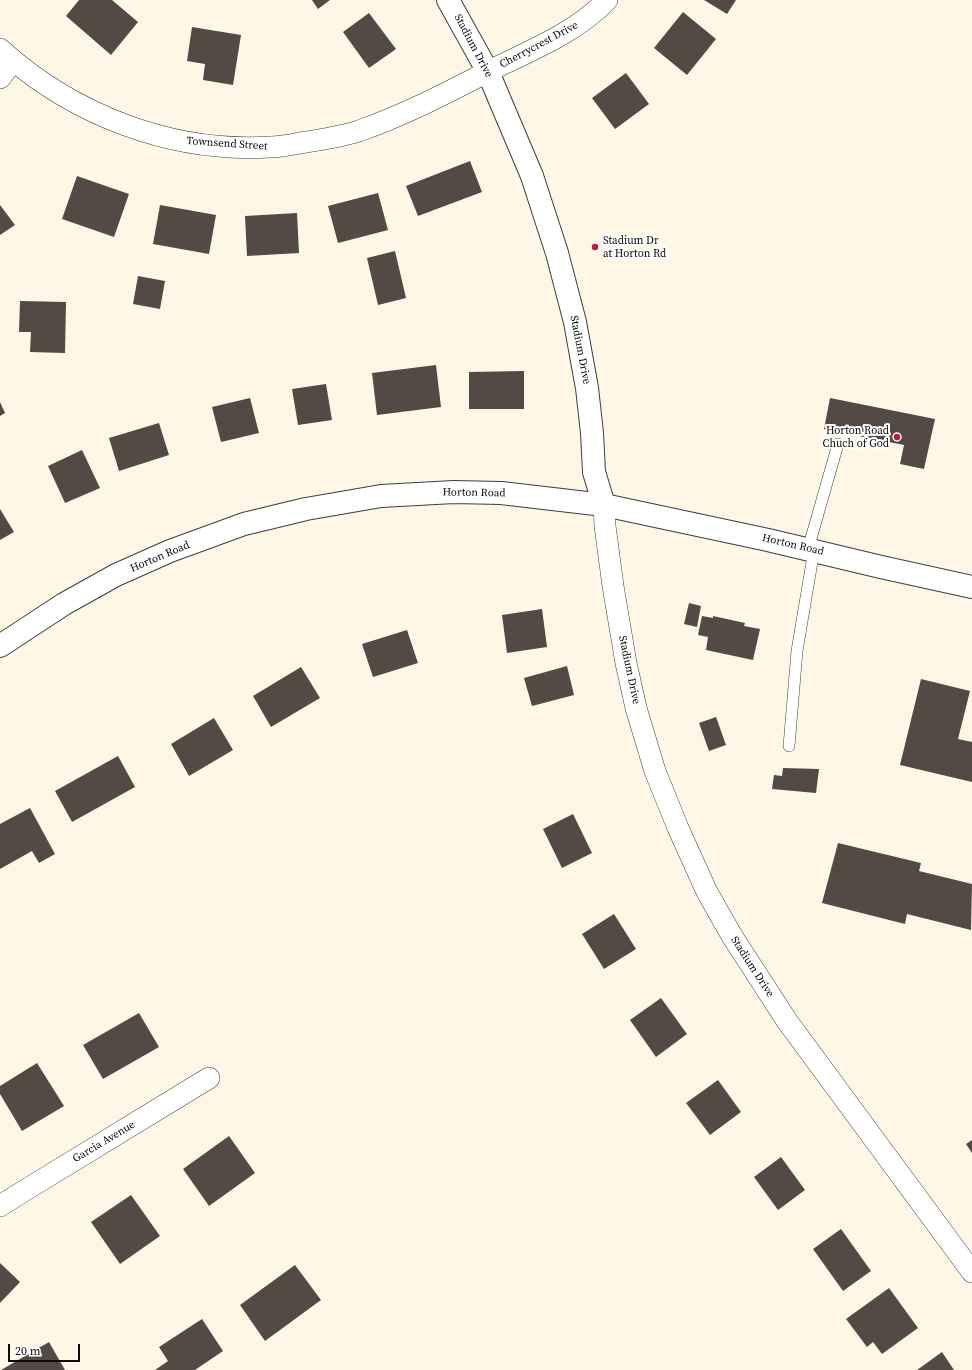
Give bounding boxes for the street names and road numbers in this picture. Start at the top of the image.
street label: Stadium Drive [451,12,495,80]
street label: Cherrycrest Drive [498,19,580,71]
street label: Townsend Street [186,135,268,153]
street label: Stadium Drive [567,315,593,385]
street label: Horton Road [442,486,506,500]
street label: Horton Road [761,531,825,559]
street label: Horton Road [128,539,192,575]
street label: Stadium Drive [615,635,643,705]
street label: Stadium Drive [728,934,776,1000]
street label: Garcia Avenue [70,1118,138,1166]

